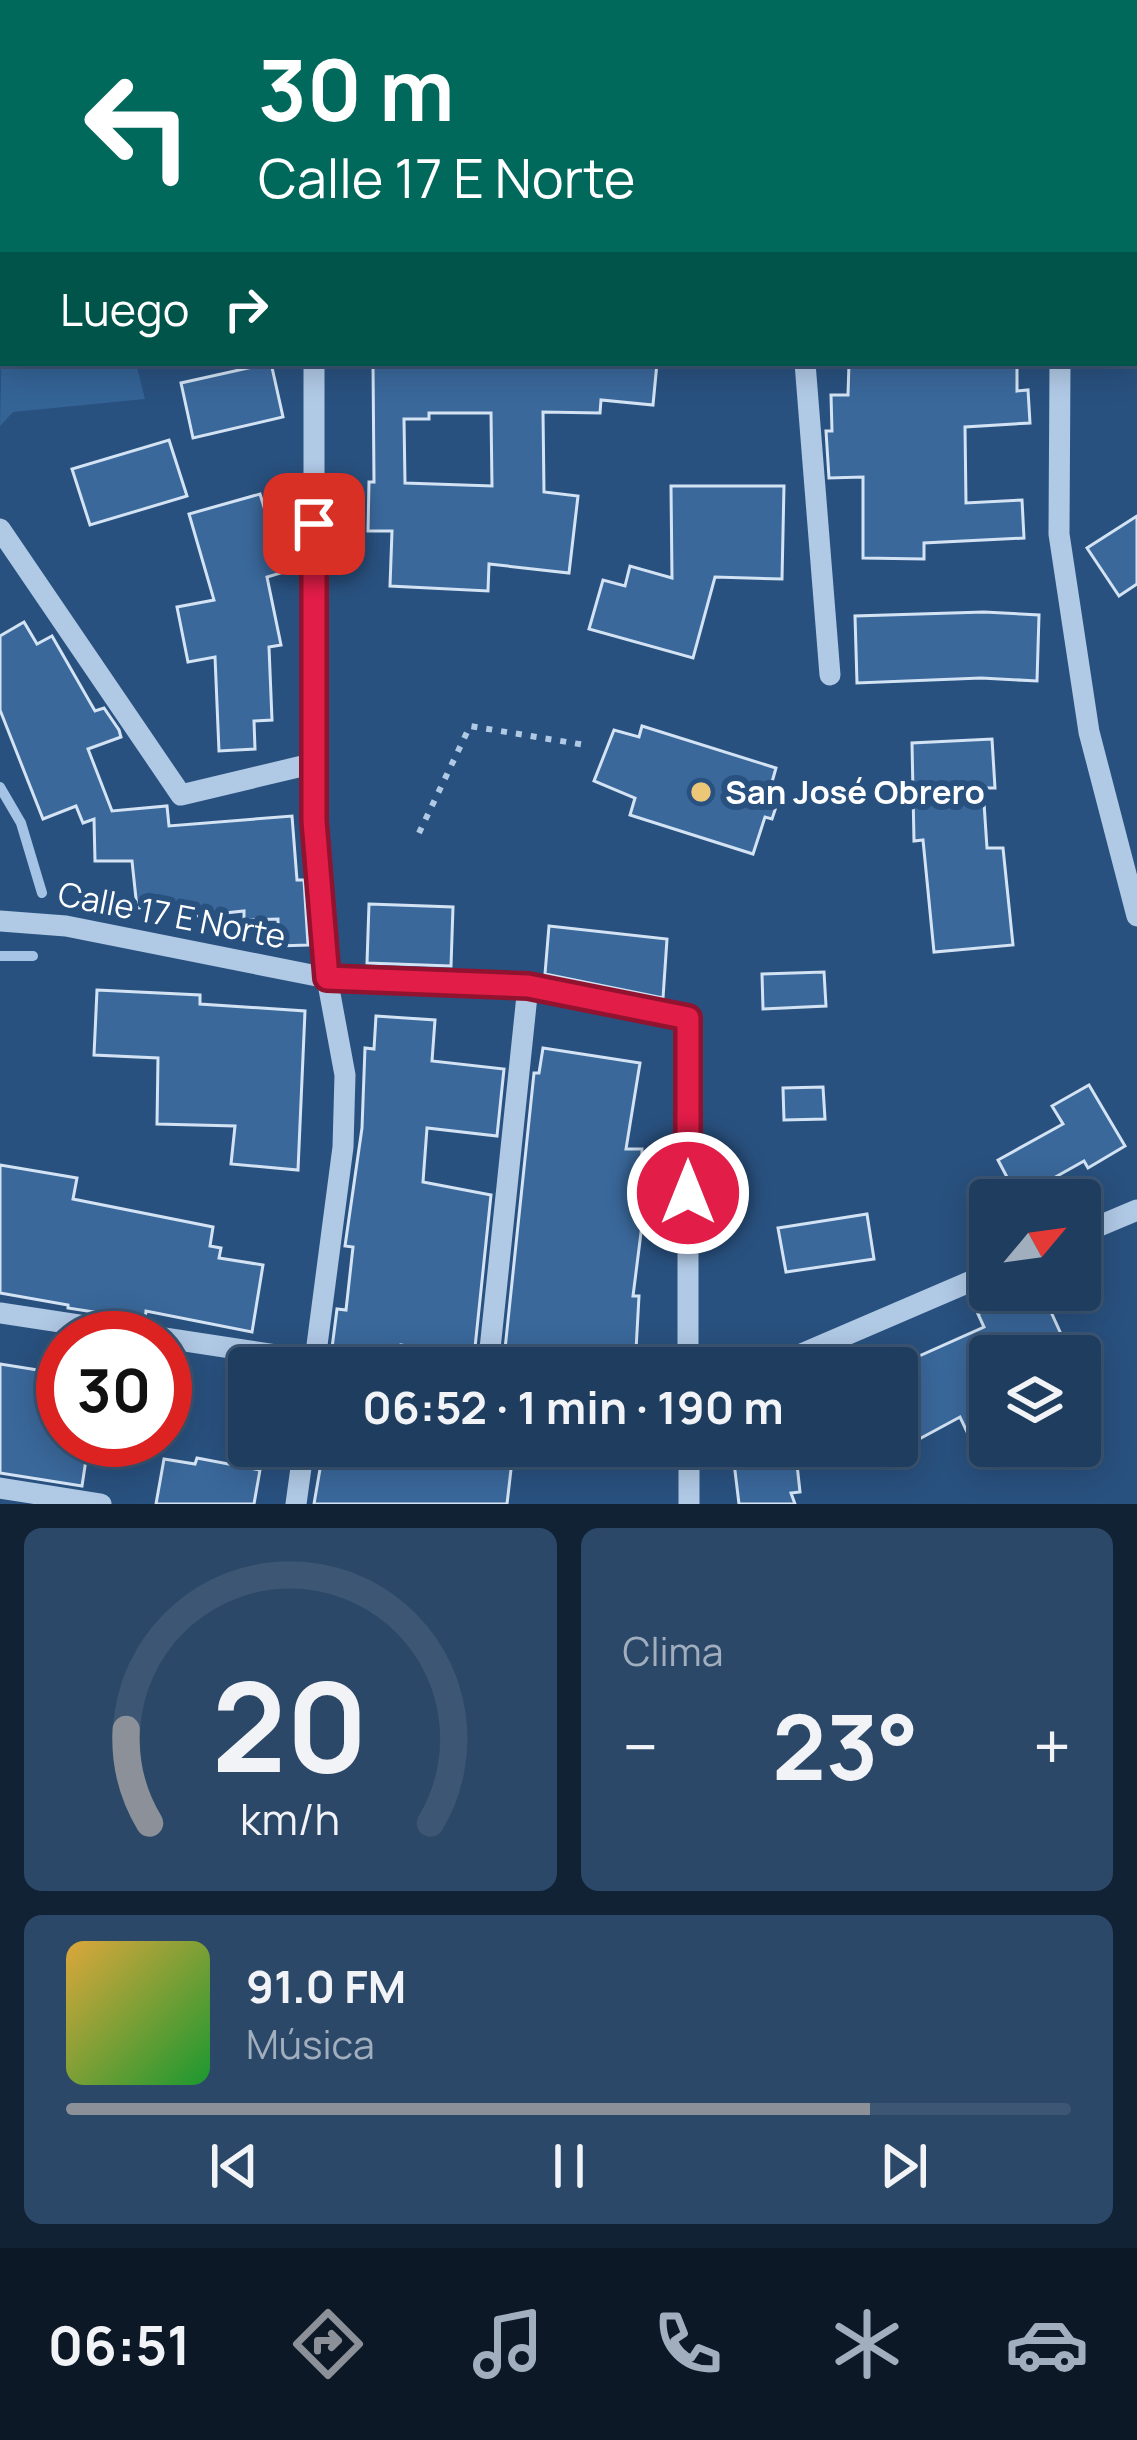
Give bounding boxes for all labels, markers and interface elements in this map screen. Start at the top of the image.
text: 30 m [258,31,454,146]
icon: left [60,48,216,204]
text: Calle 17 E Norte [258,140,635,214]
icon: right [213,276,279,342]
text: Luego [60,278,189,340]
pin [263,473,365,575]
icon: arrive [281,491,347,557]
place label: San José Obrero [725,769,985,814]
marker: San José Obrero [688,779,714,805]
street label: Calle 17 E Norte [55,870,290,959]
position arrow [625,1130,751,1256]
north arrow [969,1179,1101,1311]
map controls [969,1179,1101,1467]
speed limit sign: 30 [36,1311,192,1467]
button: layers [969,1335,1101,1467]
text: 06:52 · 1 min · 190 m [362,1376,784,1438]
text: Clima [623,1624,723,1678]
text: 20 [212,1639,368,1809]
text: 23° [772,1684,919,1807]
text: − [623,1701,658,1791]
text: + [1033,1701,1071,1791]
text: km/h [240,1788,340,1847]
text: 91.0 FM [246,1955,406,2017]
text: Música [246,2017,375,2071]
icon: previous [201,2133,267,2199]
icon: pause [536,2133,602,2199]
icon: next [871,2133,937,2199]
icon: directions [286,2302,370,2386]
icon: music [466,2302,550,2386]
icon: phone [646,2302,730,2386]
icon: climate [825,2302,909,2386]
icon: car [1005,2302,1089,2386]
text: 06:51 [48,2307,191,2381]

